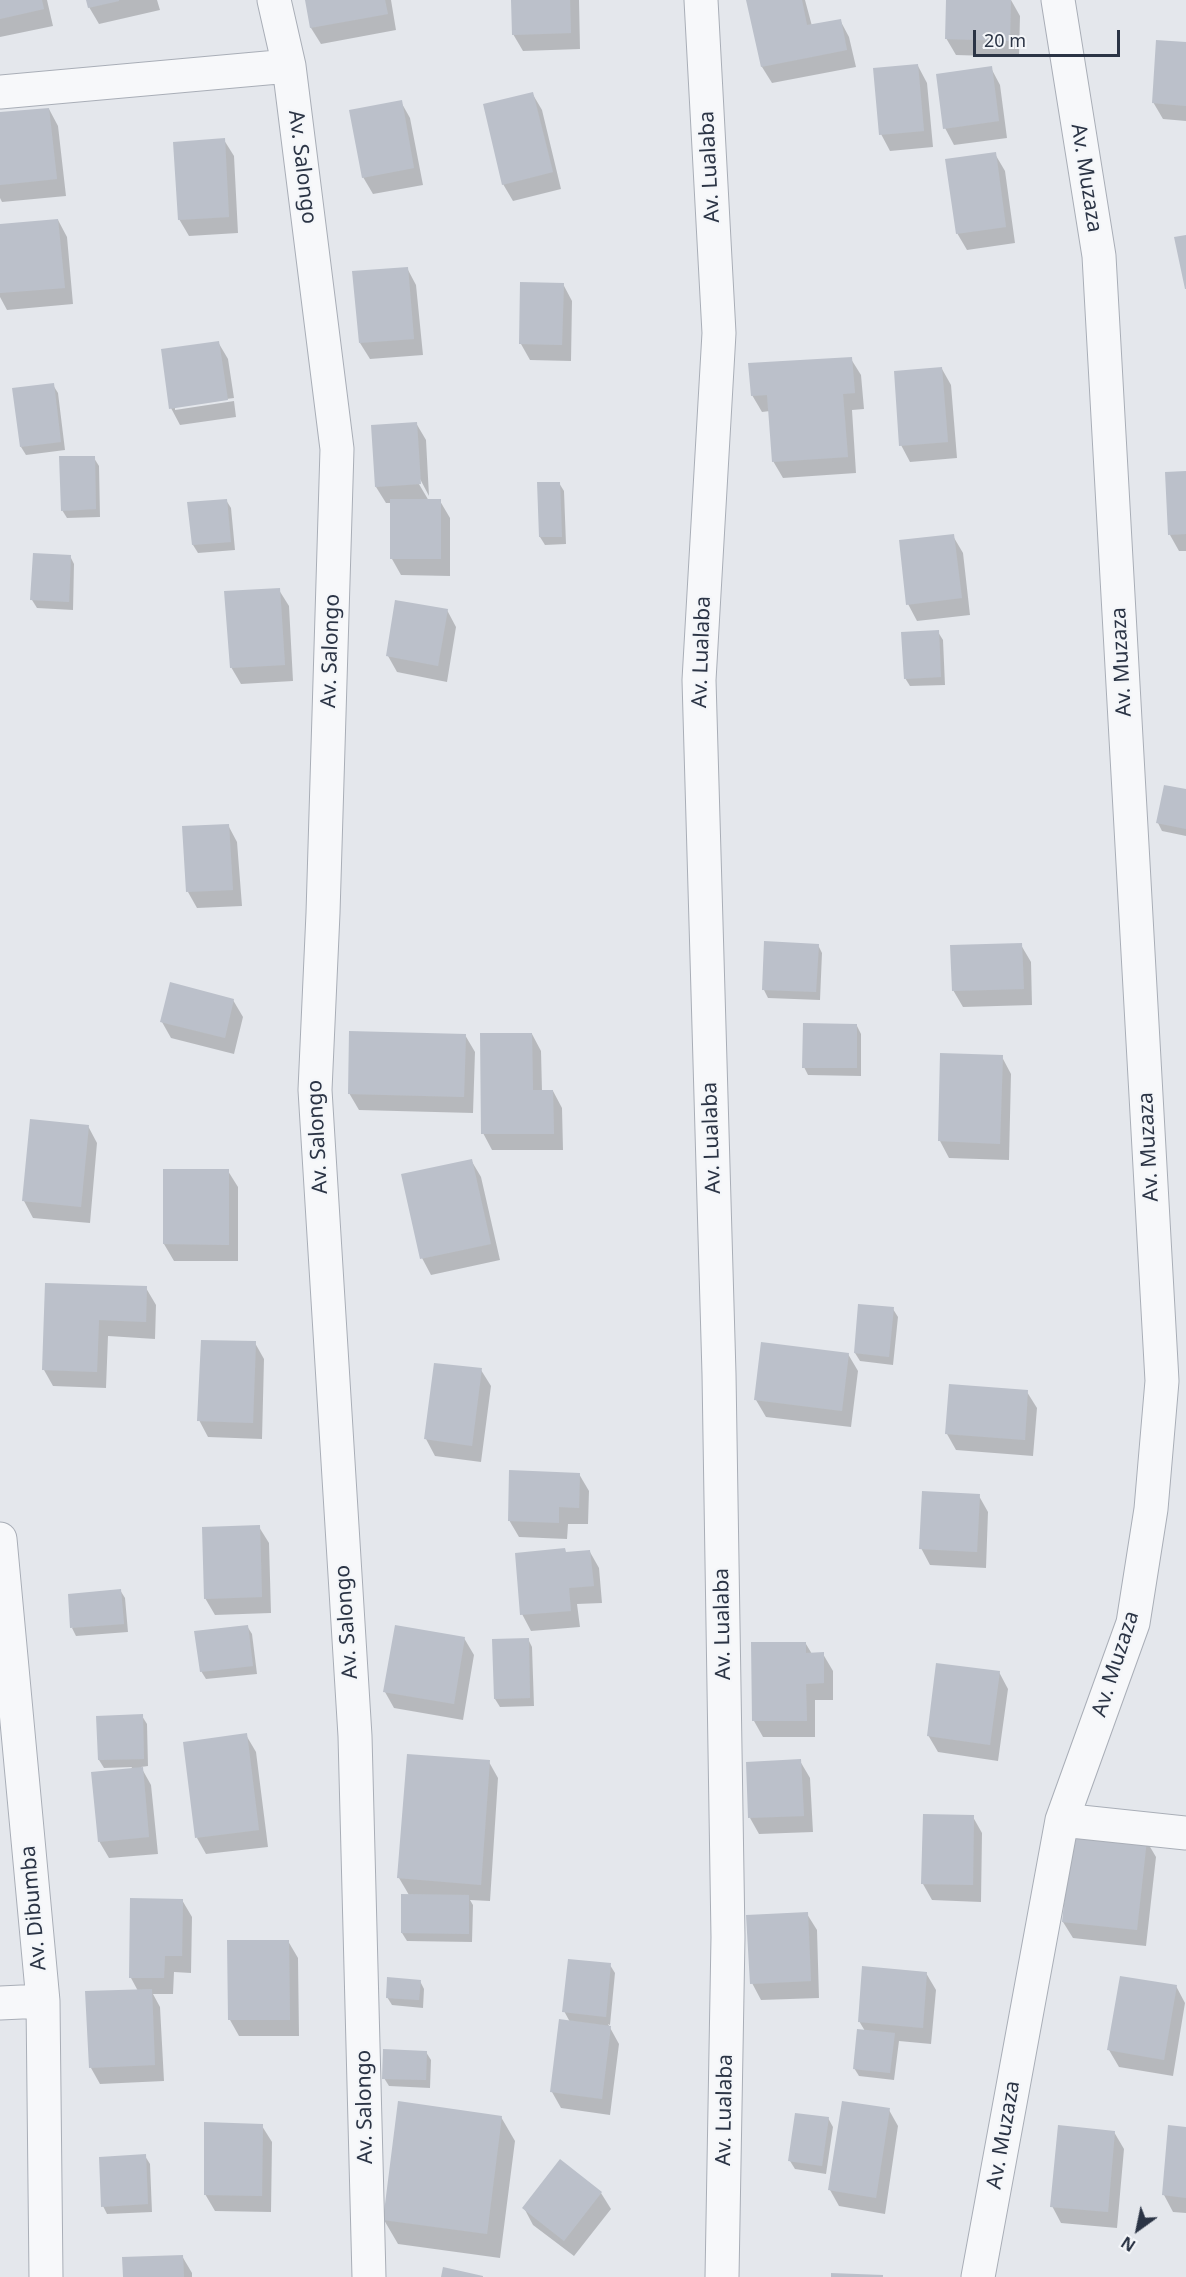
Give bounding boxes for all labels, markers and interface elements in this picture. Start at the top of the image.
scale bar [976,18,1123,56]
text: 20 m [984,28,1026,52]
street label: Av. Salongo [283,109,321,225]
street label: Av. Lualaba [694,110,726,224]
street label: Av. Muzaza [1065,122,1107,234]
street label: Av. Salongo [316,593,346,709]
street label: Av. Lualaba [687,596,717,708]
street label: Av. Muzaza [1107,607,1137,717]
street label: Av. Salongo [302,1079,334,1195]
street label: Av. Lualaba [697,1082,727,1194]
street label: Av. Muzaza [1134,1092,1164,1202]
street label: Av. Salongo [330,1564,364,1680]
street label: Av. Lualaba [709,1568,737,1680]
street label: Av. Muzaza [1087,1608,1145,1720]
street label: Av. Dibumba [16,1844,52,1972]
street label: Av. Salongo [351,2050,379,2164]
street label: Av. Lualaba [711,2054,739,2166]
street label: Av. Muzaza [982,2079,1026,2191]
north arrow [1108,2199,1168,2259]
text: N [1117,2231,1140,2257]

